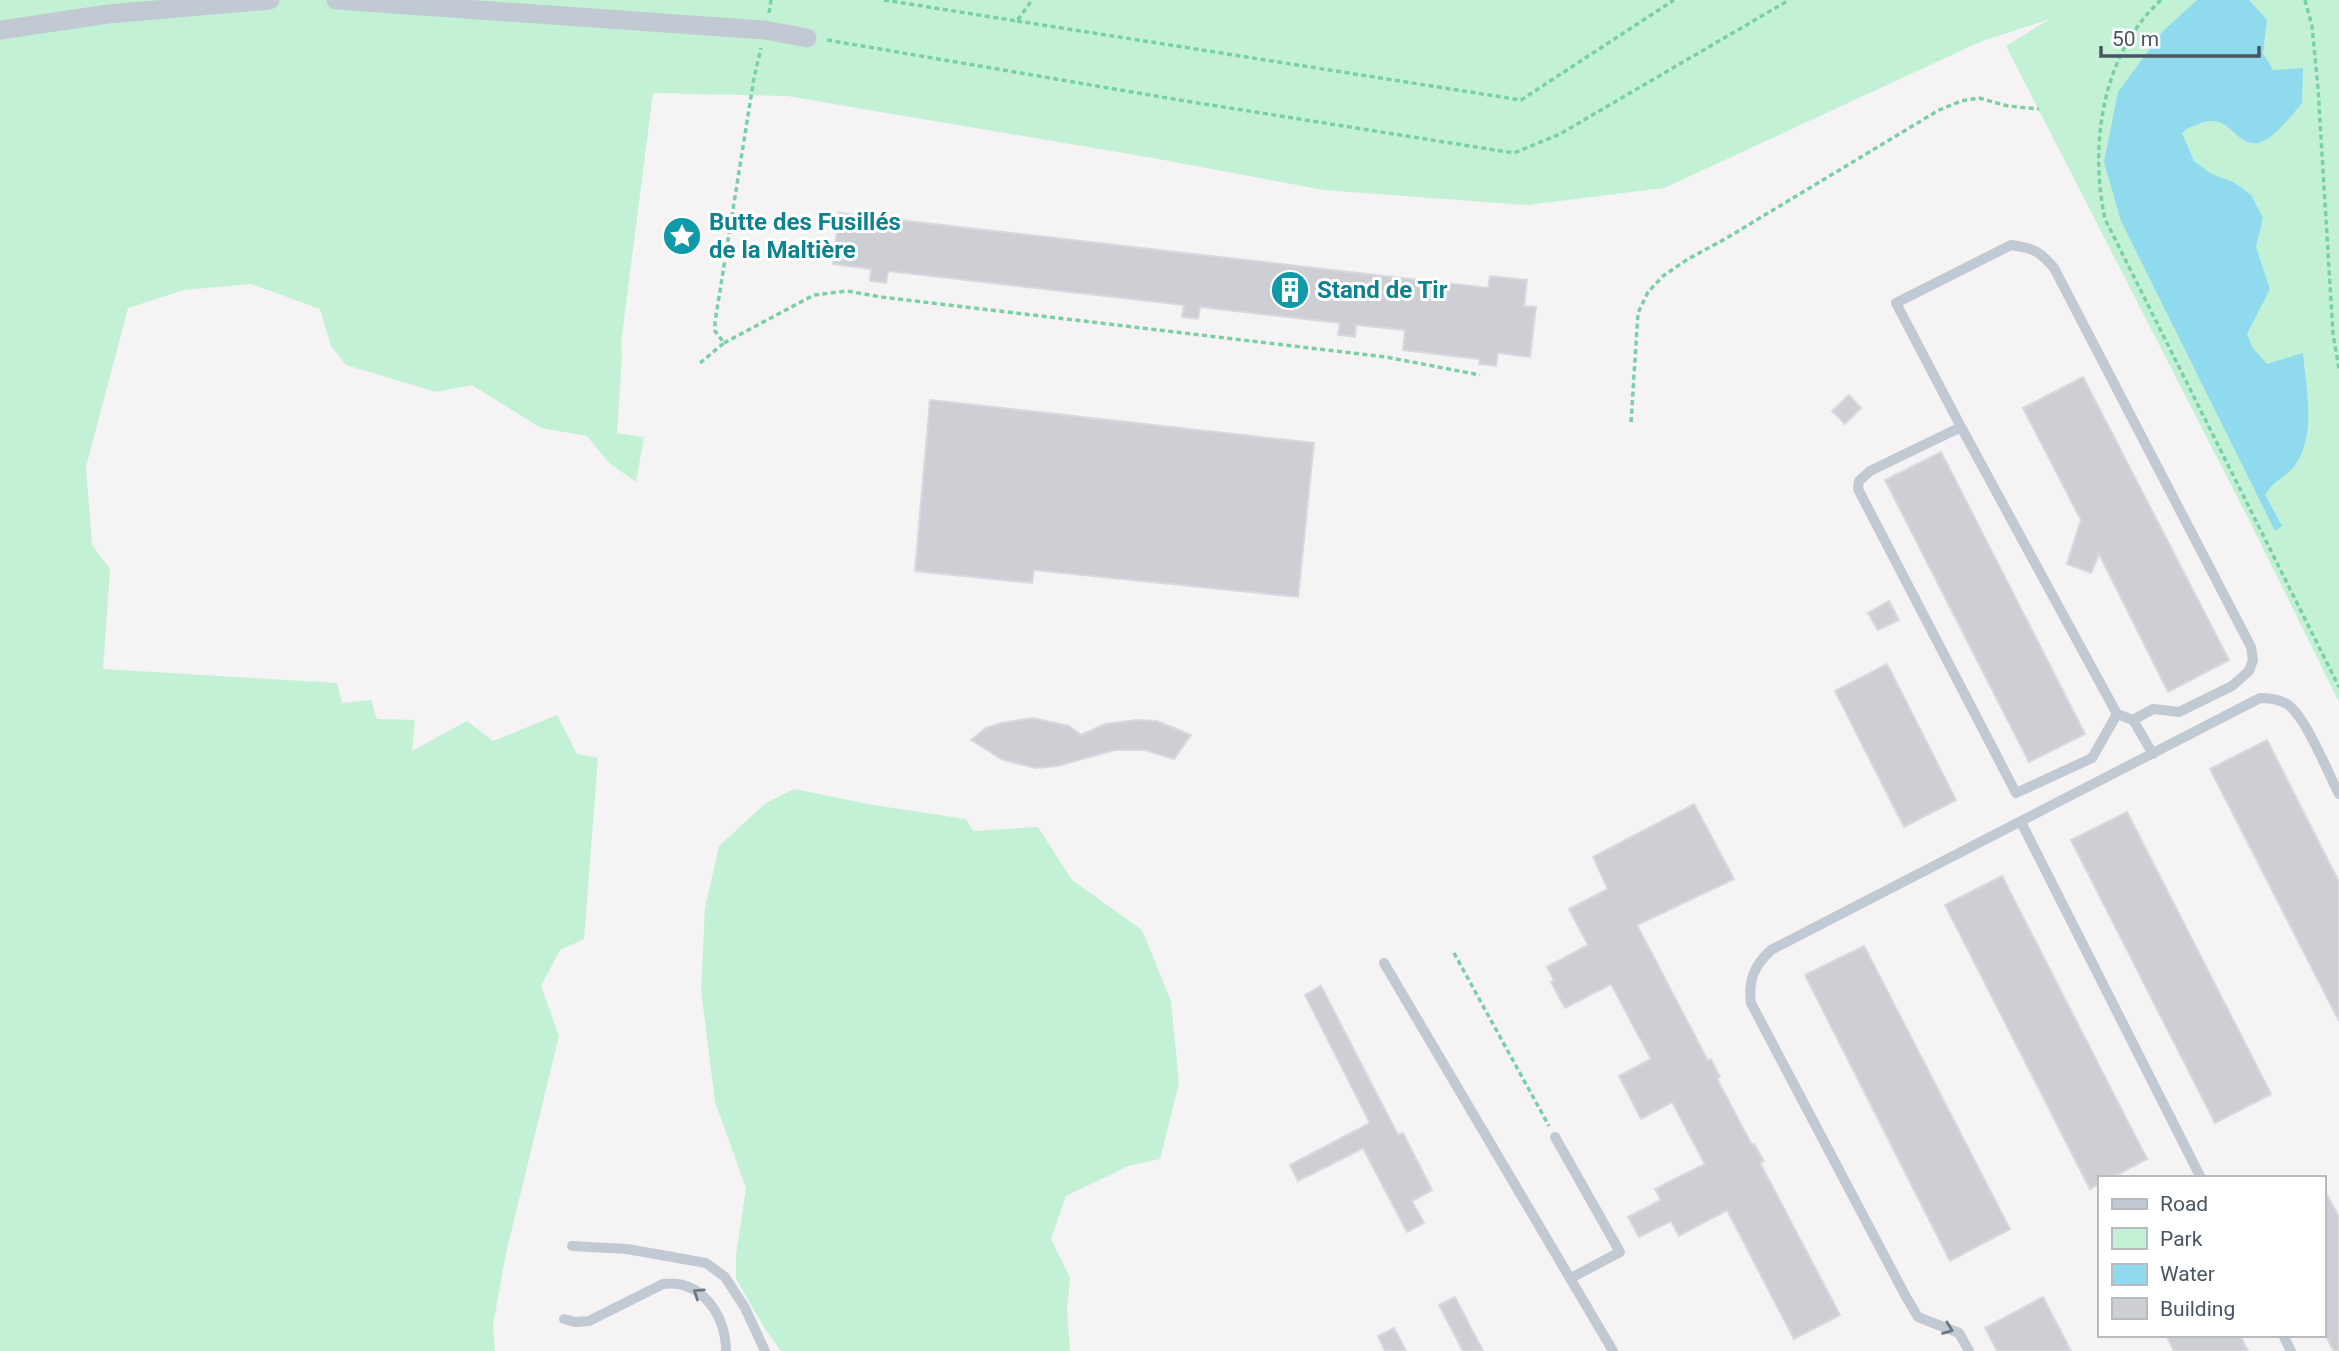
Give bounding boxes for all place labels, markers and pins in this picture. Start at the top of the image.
place label: Butte des Fusillés de la Maltière [709,208,901,264]
place icon: Butte des Fusillés de la Maltière [661,215,703,257]
building icon: Stand de Tir [1269,269,1311,311]
place label: Stand de Tir [1317,276,1448,304]

